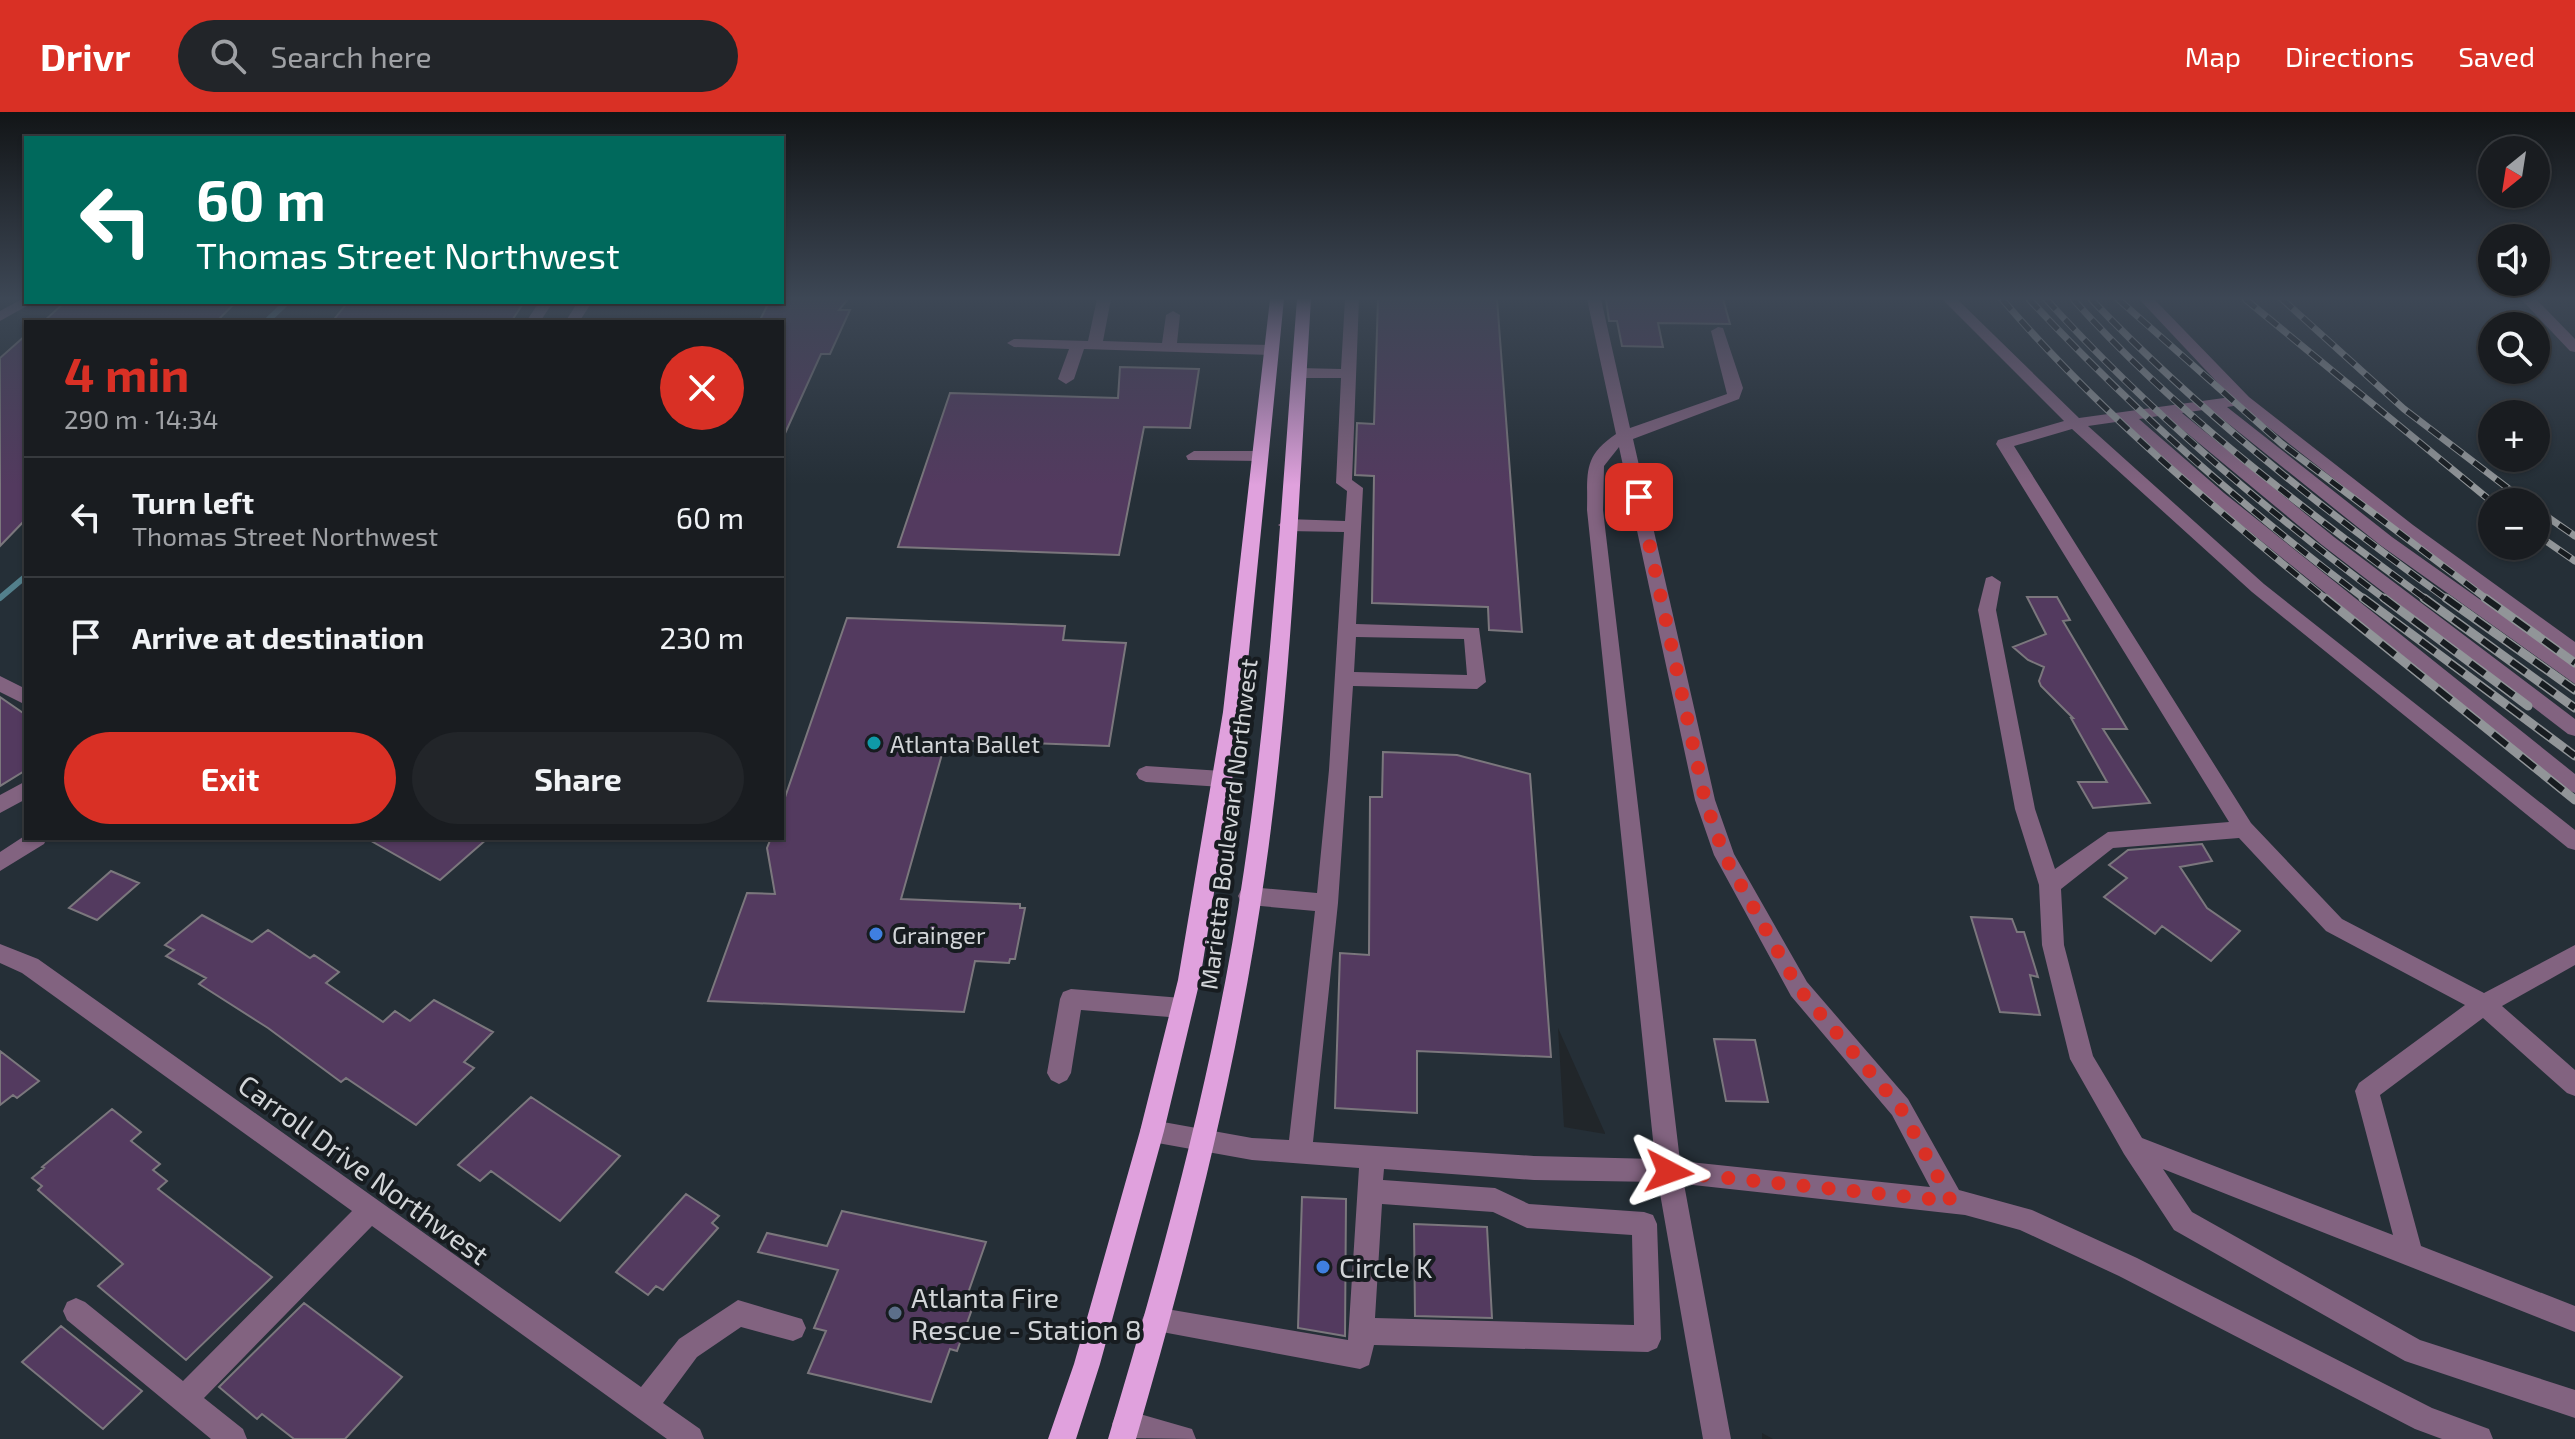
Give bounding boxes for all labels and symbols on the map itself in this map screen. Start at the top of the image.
north arrow [2478,136,2550,208]
pin [1605,463,1673,531]
street label: Marietta Boulevard Northwest [1193,657,1263,991]
place label: Atlanta Ballet [890,729,1040,758]
marker: Atlanta Ballet [865,734,883,752]
place label: Grainger [892,920,986,949]
marker: Grainger [867,925,885,943]
street label: Carroll Drive Northwest [232,1067,496,1271]
position arrow [1627,1130,1711,1214]
place label: Circle K [1339,1250,1433,1284]
marker: Circle K [1314,1258,1332,1276]
place label: Atlanta Fire Rescue - Station 8 [911,1280,1142,1346]
marker: Atlanta Fire Rescue - Station 8 [886,1304,904,1322]

